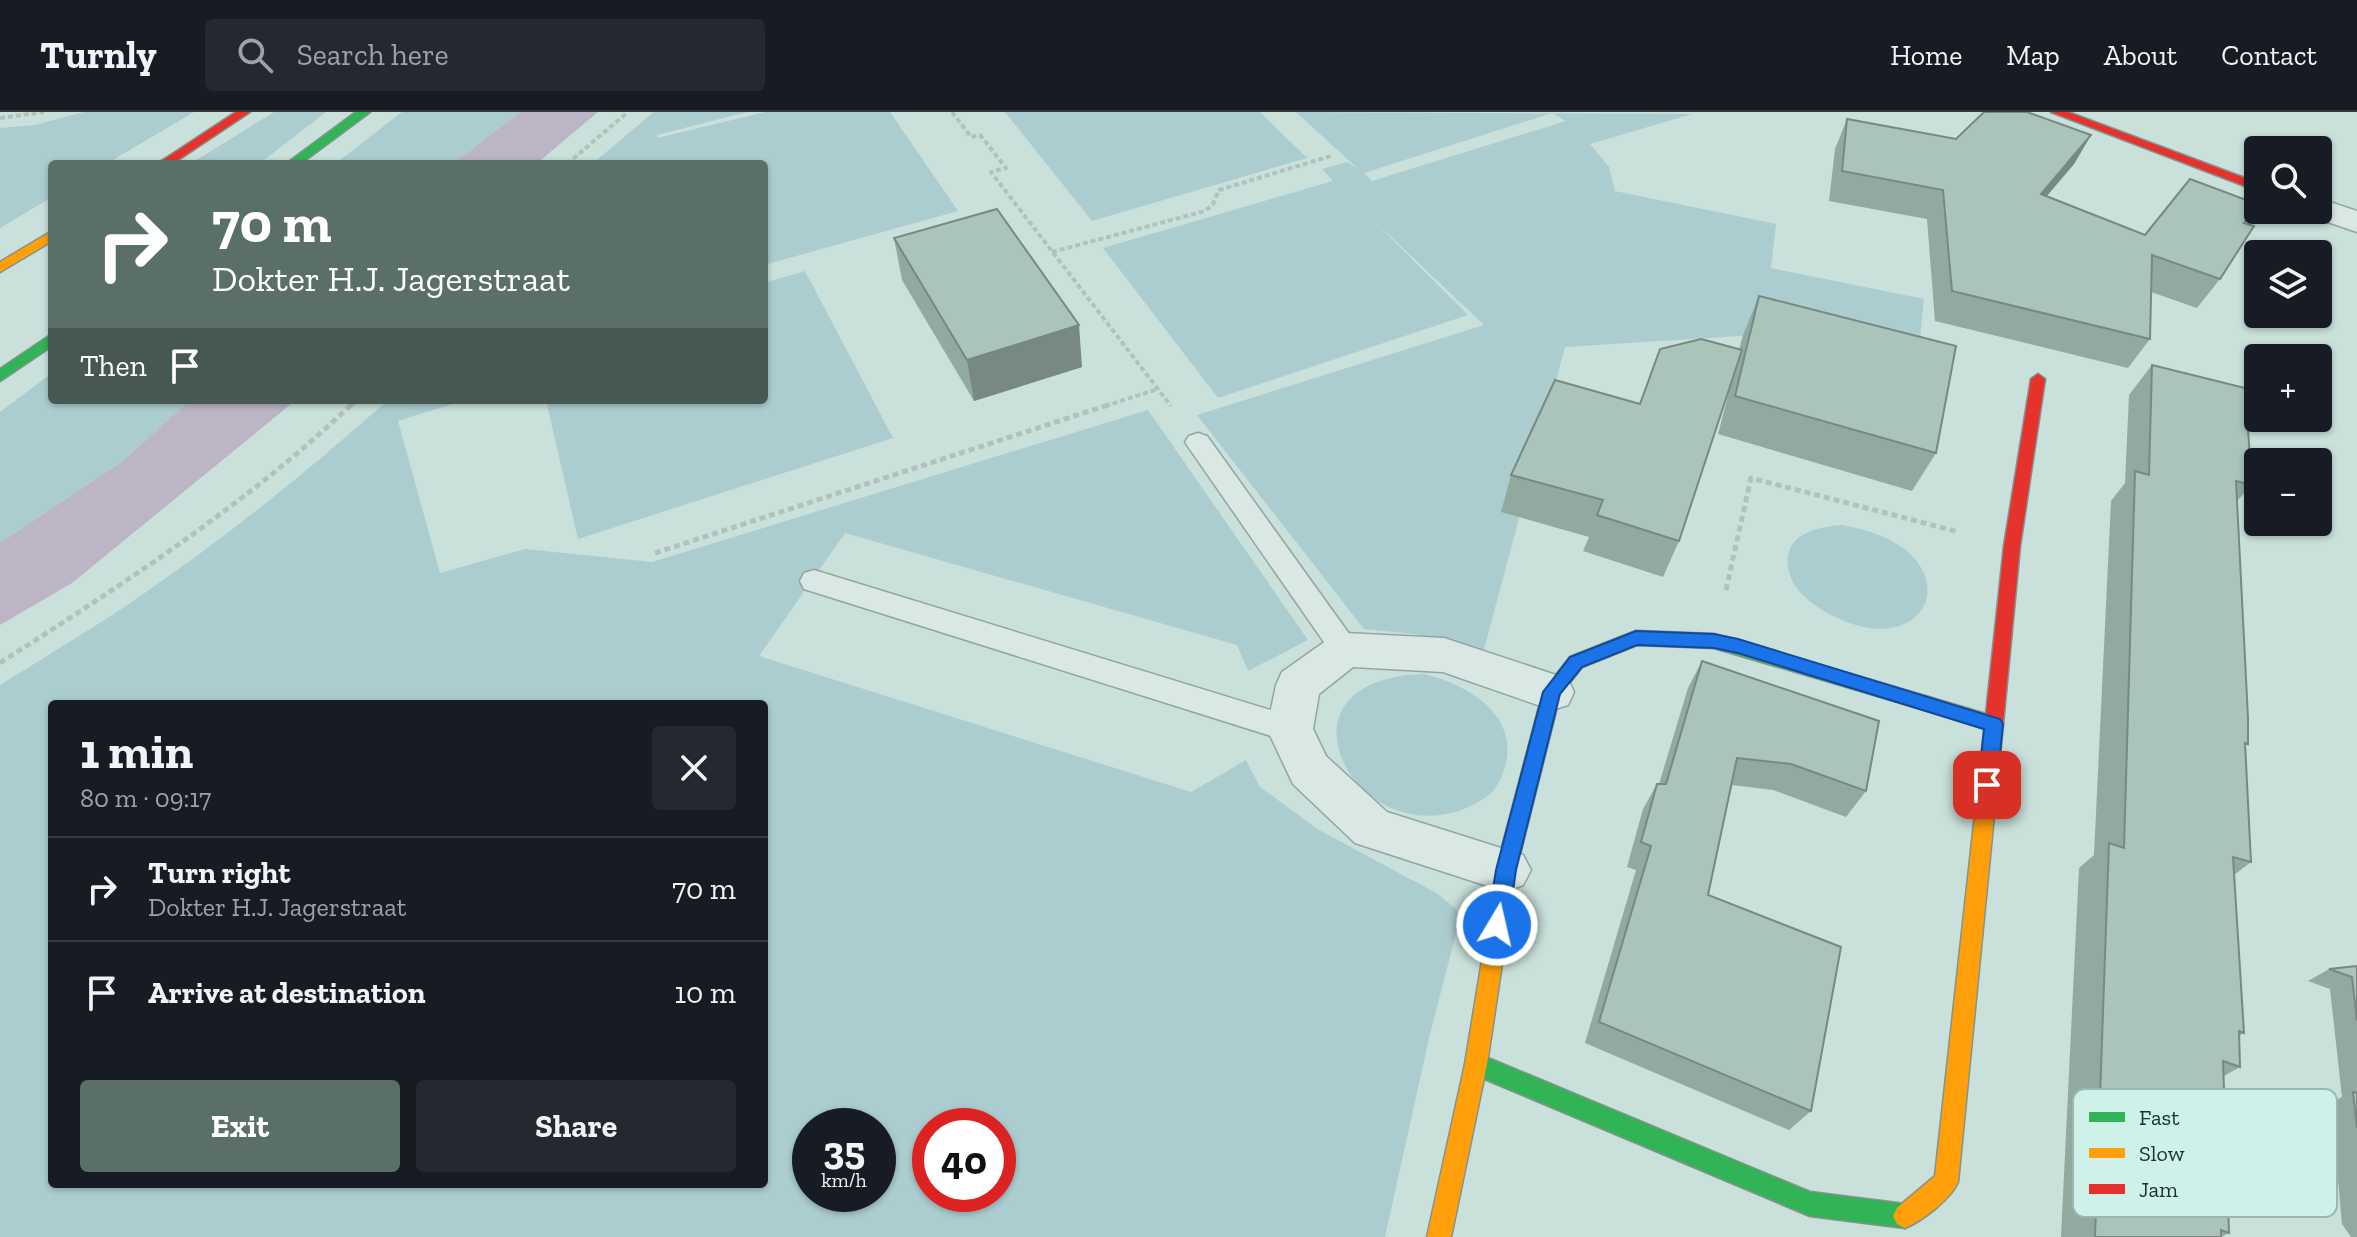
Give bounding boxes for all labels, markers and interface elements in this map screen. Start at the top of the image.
search box [205,19,765,91]
text: Turnly [40,32,157,78]
icon: search [233,33,277,77]
text: Search here [297,37,449,73]
text: Home [1890,39,1962,72]
text: Map [2006,39,2060,72]
text: About [2104,39,2177,72]
text: Contact [2221,39,2317,72]
map controls [2244,136,2332,536]
button: search [2244,136,2332,224]
text: 70 m [212,189,332,256]
icon: right [80,192,184,296]
button: layers [2244,240,2332,328]
text: Dokter H.J. Jagerstraat [212,257,570,300]
icon: arrive [163,344,207,388]
button: + [2244,344,2332,432]
text: Then [80,348,147,384]
button: − [2244,448,2332,536]
text: 1 min [80,723,193,780]
button: close [652,726,736,810]
pin [1953,751,2021,819]
icon: arrive [1965,763,2009,807]
text: 80 m · 09:17 [80,782,211,814]
text: Turn right [148,855,290,891]
icon: right [80,867,124,911]
text: 70 m [672,871,736,907]
position arrow [1455,883,1539,967]
text: Dokter H.J. Jagerstraat [148,891,406,923]
icon: arrive [80,971,124,1015]
text: Arrive at destination [148,975,425,1011]
text: 10 m [674,975,736,1011]
button: Exit [80,1080,400,1172]
button: Share [416,1080,736,1172]
legend [2073,1089,2337,1217]
text: Fast [2139,1104,2180,1131]
speed limit sign: 40 [912,1108,1016,1212]
text: 35 [823,1126,865,1174]
text: Slow [2139,1140,2185,1167]
text: km/h [821,1168,867,1192]
text: Jam [2139,1176,2178,1203]

